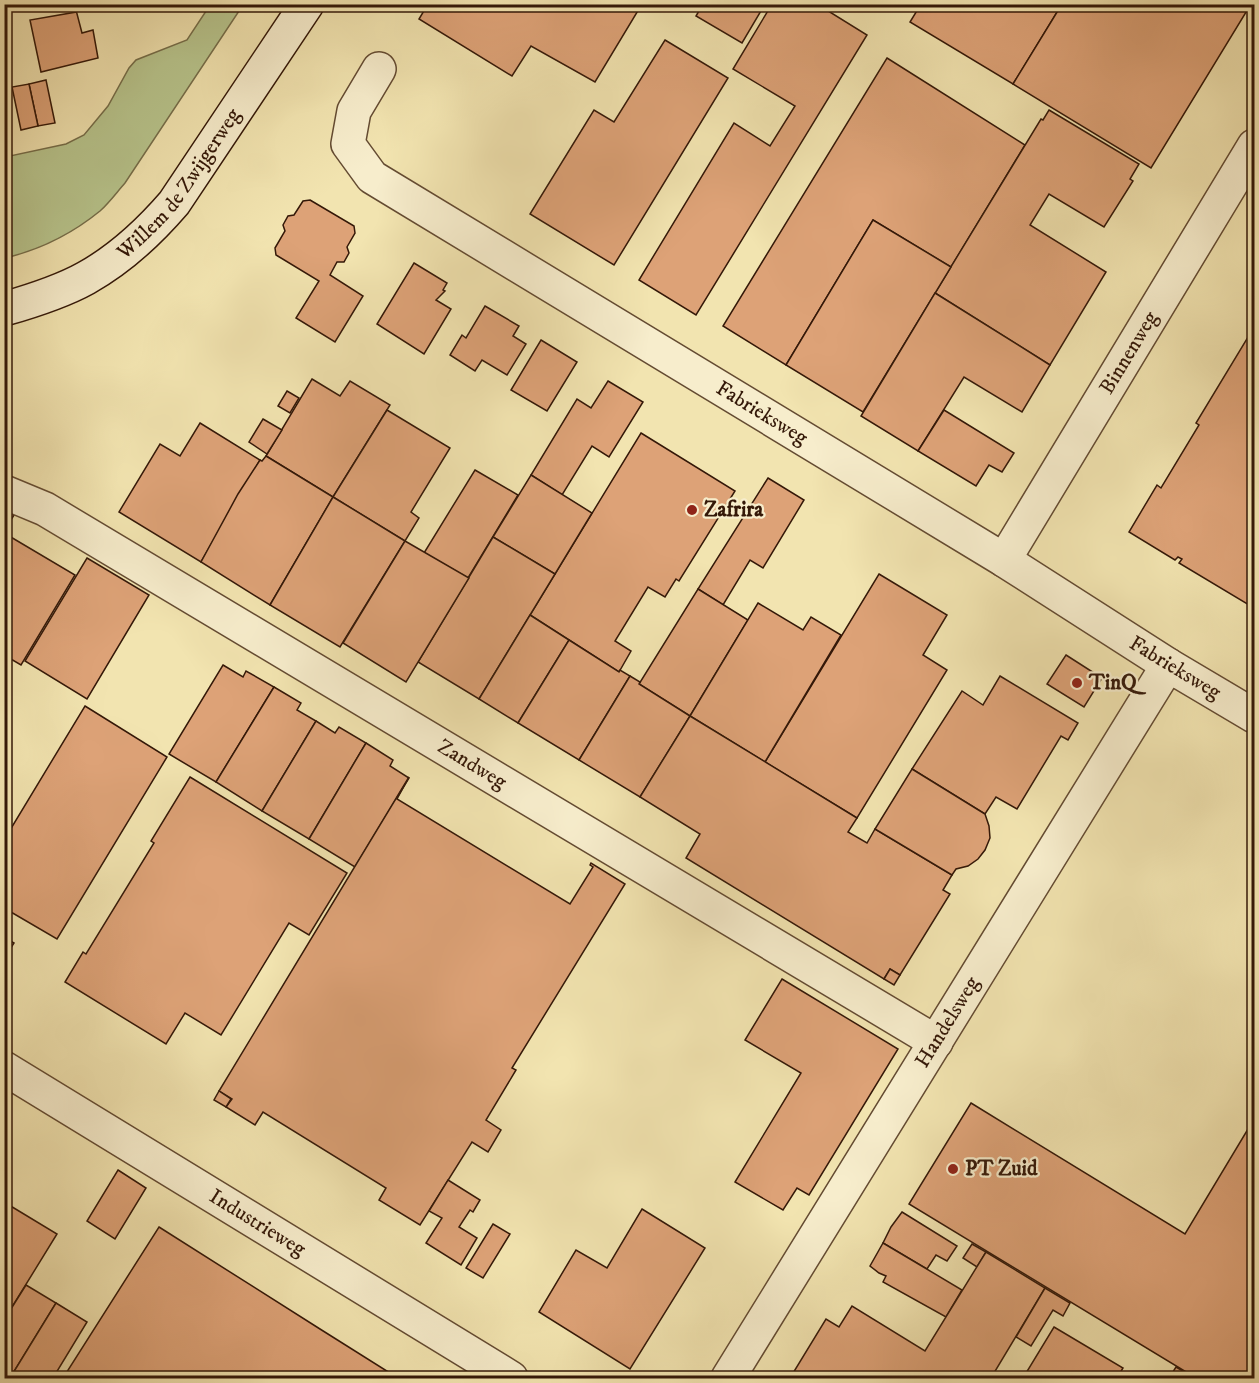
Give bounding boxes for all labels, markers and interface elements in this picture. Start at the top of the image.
street label: Willem de Zwijgerweg [111,103,247,266]
street label: Binnenweg [1094,306,1165,399]
street label: Fabrieksweg [711,375,813,451]
place label: Zafrira [704,497,764,523]
marker: Zafrira [685,503,699,517]
street label: Fabrieksweg [1124,630,1226,706]
place label: TinQ [1088,670,1147,696]
marker: TinQ [1070,676,1084,690]
street label: Zandweg [433,734,512,796]
street label: Handelsweg [910,971,986,1073]
place label: PT Zuid [965,1156,1038,1182]
marker: PT Zuid [946,1162,960,1176]
street label: Industrieweg [204,1184,311,1263]

